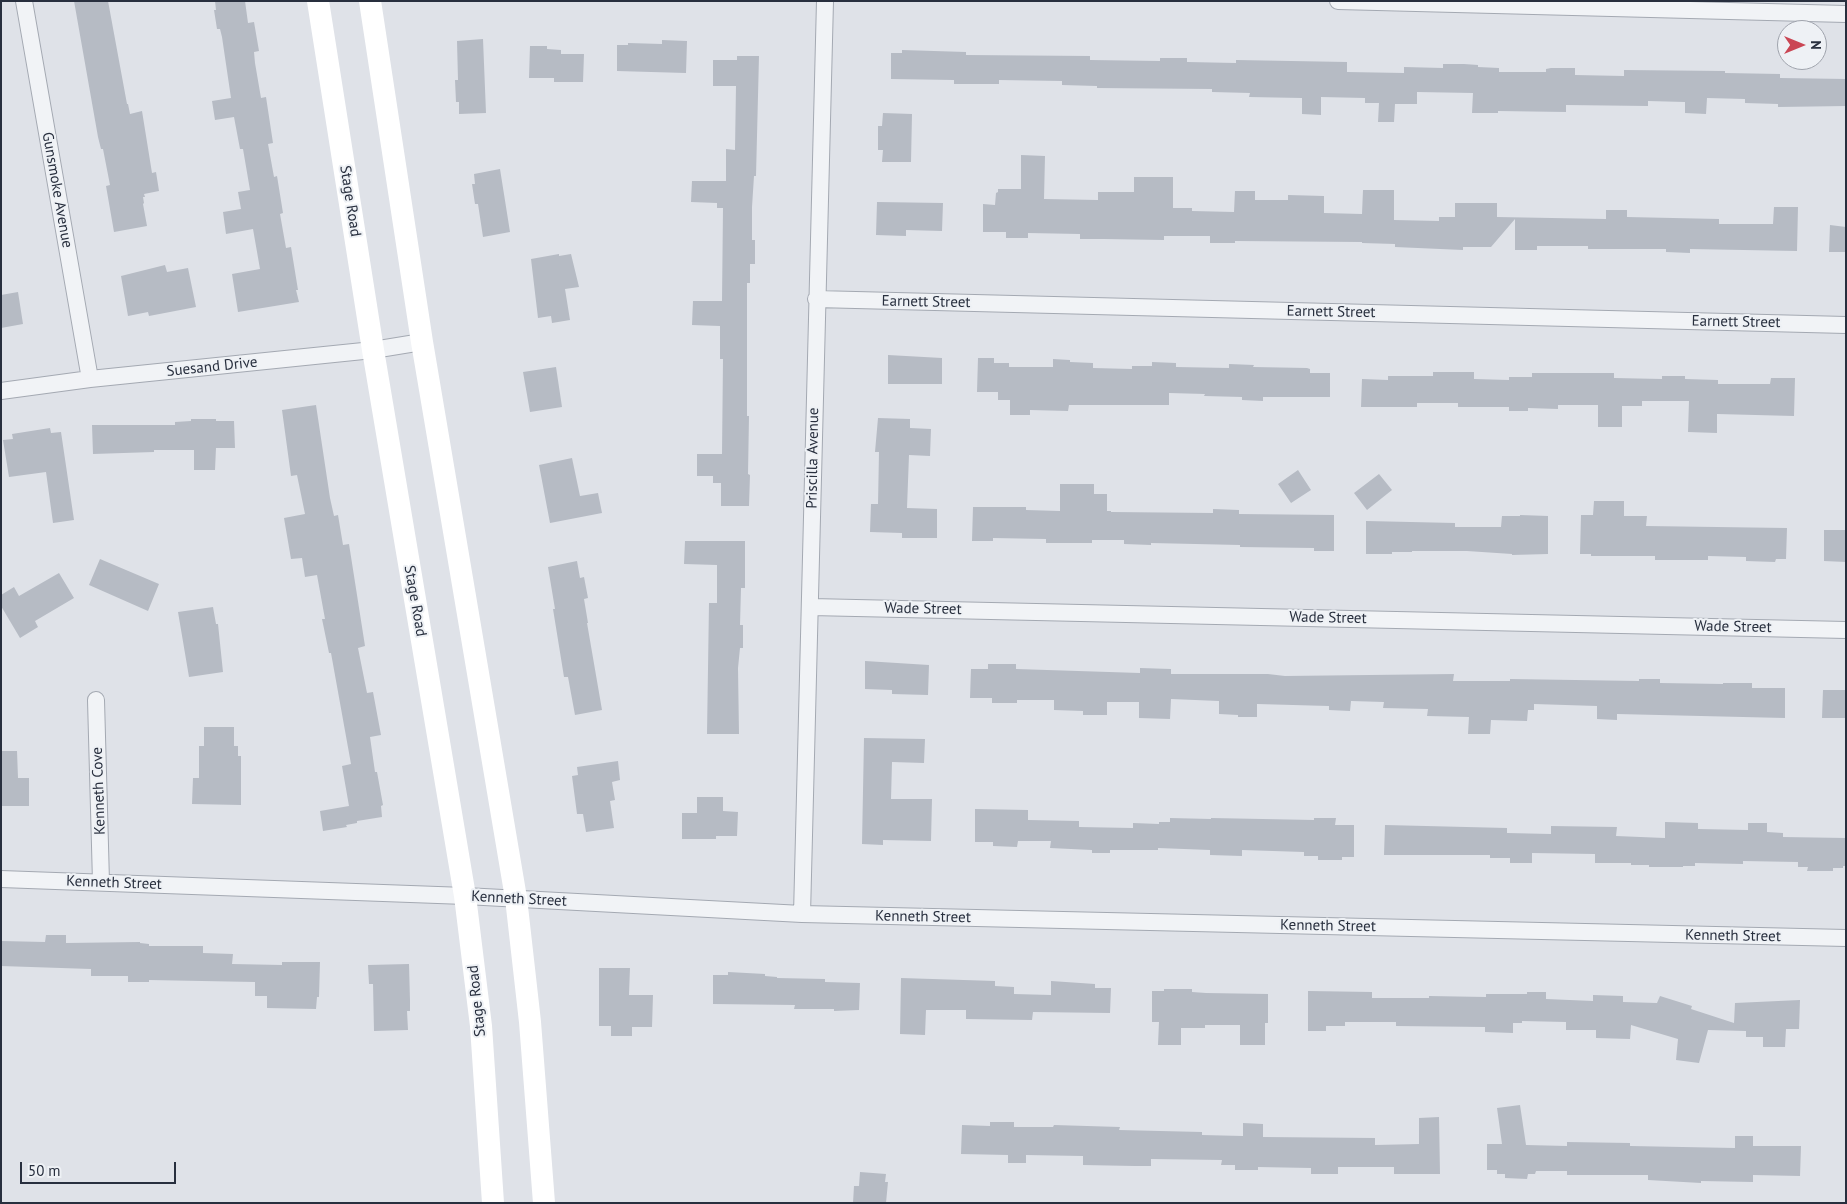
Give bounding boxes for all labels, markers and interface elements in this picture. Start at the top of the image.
north arrow [1777,20,1827,70]
text: N [1807,40,1825,50]
street label: Gunsmoke Avenue [38,131,76,249]
street label: Stage Road [335,164,365,238]
street label: Earnett Street [881,292,971,312]
street label: Earnett Street [1286,302,1376,322]
street label: Earnett Street [1691,312,1781,332]
street label: Suesand Drive [166,353,258,381]
street label: Priscilla Avenue [803,407,823,509]
street label: Stage Road [400,564,430,638]
street label: Wade Street [884,599,962,619]
street label: Wade Street [1289,608,1367,628]
street label: Wade Street [1694,617,1772,637]
street label: Kenneth Cove [88,747,110,835]
street label: Kenneth Street [66,872,162,894]
street label: Kenneth Street [471,888,567,910]
street label: Kenneth Street [875,907,971,927]
street label: Kenneth Street [1280,916,1376,936]
street label: Kenneth Street [1685,926,1781,946]
street label: Stage Road [464,964,490,1038]
scale bar [22,1152,179,1184]
text: 50 m [28,1161,61,1180]

